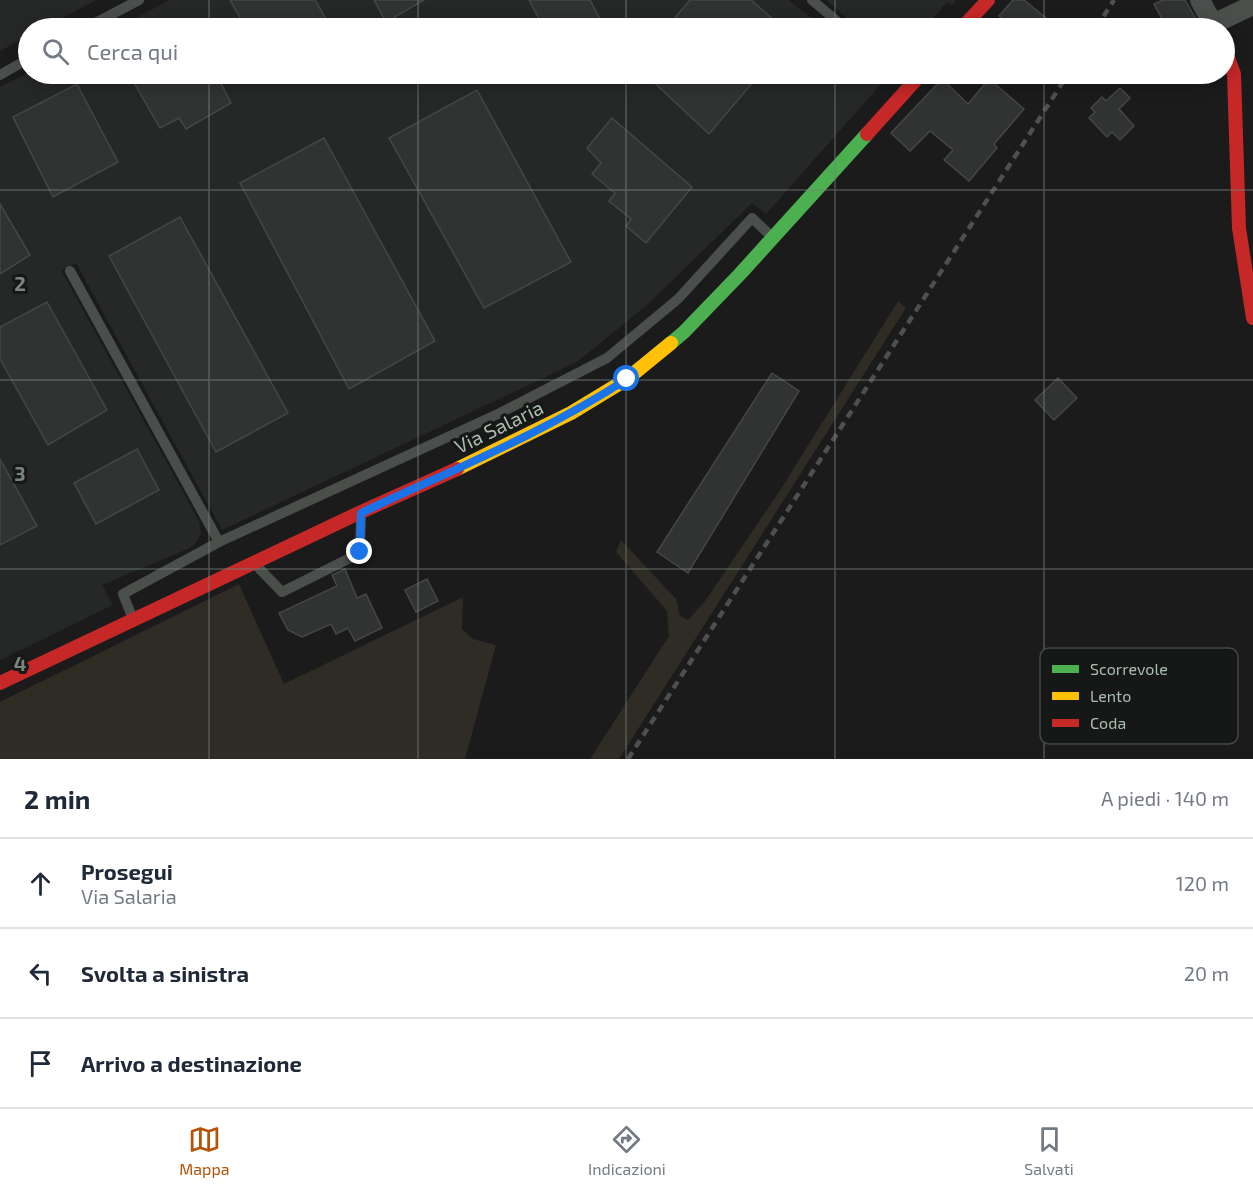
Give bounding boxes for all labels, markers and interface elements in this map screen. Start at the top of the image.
search box [18,18,1235,84]
icon: search [39,35,72,68]
text: Cerca qui [87,38,178,64]
text: 2 [14,271,26,295]
route start [613,365,639,391]
street label: Via Salaria [450,394,547,458]
text: 3 [14,461,26,485]
route end [346,538,372,564]
legend [1040,648,1238,744]
text: 4 [14,651,27,675]
text: Scorrevole [1090,659,1168,678]
text: Lento [1090,686,1131,705]
text: Coda [1090,713,1126,732]
text: 2 min [24,783,90,814]
text: A piedi · 140 m [1101,786,1229,810]
text: Prosegui [81,858,173,884]
icon: ahead [24,867,57,900]
text: 120 m [1176,871,1229,895]
text: Via Salaria [81,884,177,908]
icon: left [24,957,57,990]
text: Svolta a sinistra [81,960,249,986]
text: 20 m [1184,961,1229,985]
icon: arrive [24,1047,57,1080]
text: Arrivo a destinazione [81,1050,302,1076]
tab: Mappa [179,1123,229,1178]
tab: Indicazioni [588,1123,666,1178]
tab: Salvati [1024,1123,1074,1178]

